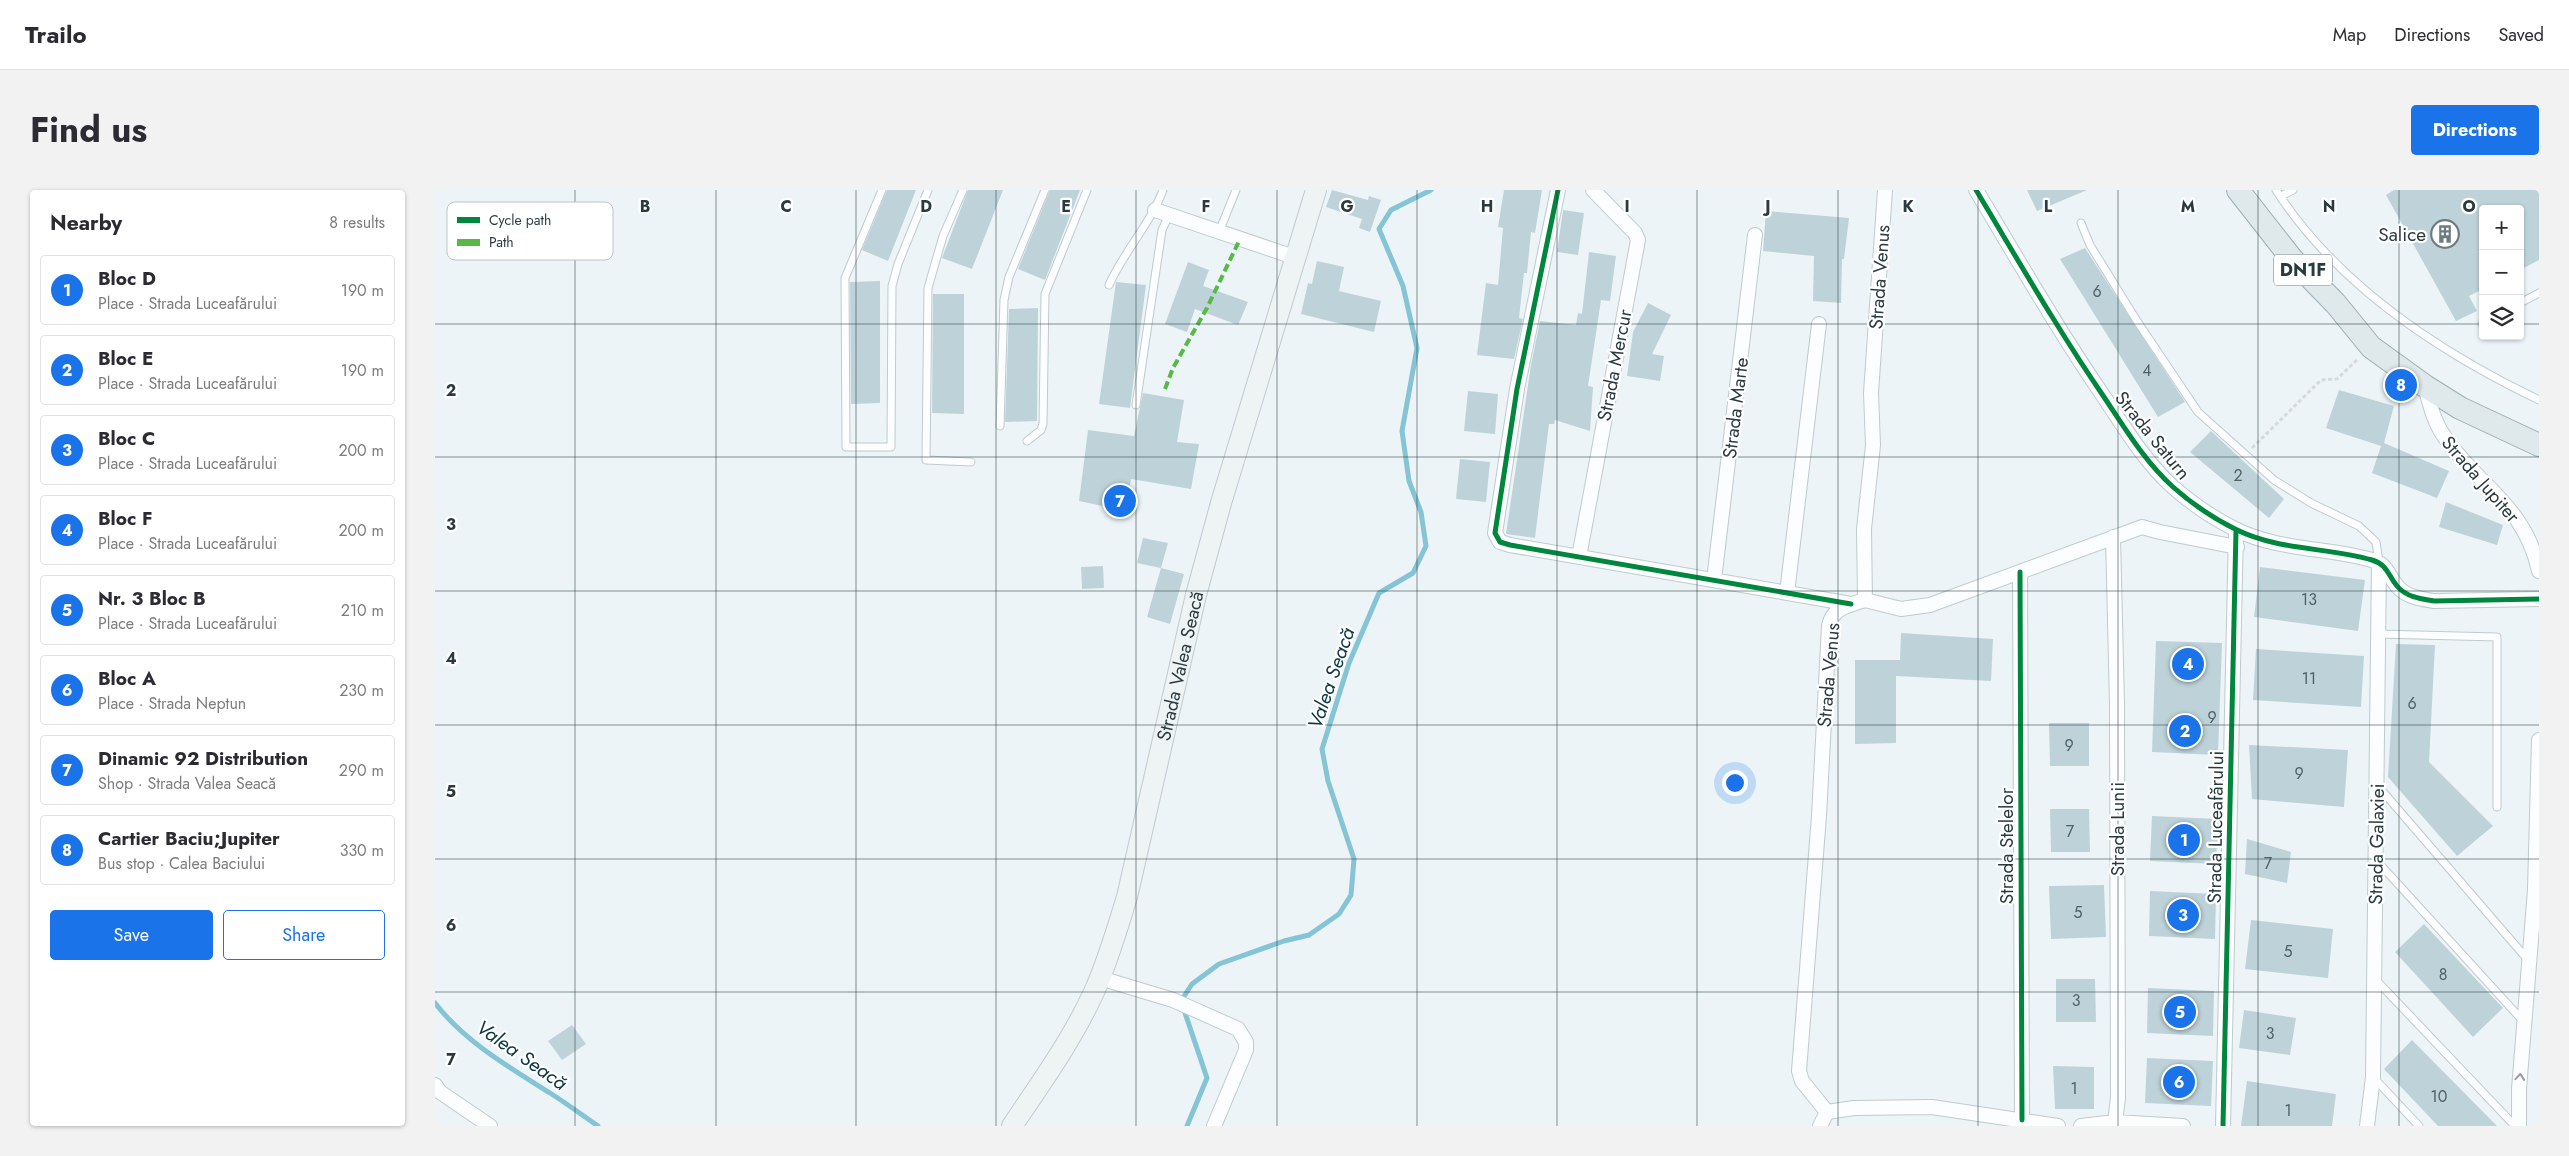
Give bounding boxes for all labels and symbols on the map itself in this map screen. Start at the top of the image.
text: B [640,195,650,218]
text: C [780,195,792,218]
text: D [920,195,932,218]
text: E [1061,195,1071,218]
text: F [1202,195,1210,218]
text: G [1340,195,1354,218]
text: H [1481,195,1493,218]
text: I [1624,195,1630,218]
text: J [1762,195,1771,218]
text: K [1902,195,1914,218]
text: L [2044,195,2053,218]
text: M [2181,195,2195,218]
text: N [2323,195,2335,218]
text: O [2462,195,2476,218]
legend [447,202,613,260]
text: Cycle path [489,210,551,230]
building icon: Salice [2430,219,2460,249]
place label: Salice [2378,221,2426,248]
street label: Strada Venus [1862,224,1897,330]
text: Path [489,232,514,252]
road number: DN1F [2274,254,2332,286]
house number: 6 [2092,280,2102,303]
street label: Strada Mercur [1590,306,1639,423]
street label: Strada Marte [1716,356,1755,460]
house number: 4 [2142,359,2152,382]
pin: 8 [2385,366,2417,404]
text: 2 [446,379,456,402]
street label: Strada Saturn [2108,385,2197,485]
street label: Strada Jupiter [2435,430,2526,529]
house number: 2 [2233,464,2243,487]
pin: 7 [1104,482,1136,520]
text: 3 [446,513,456,536]
street label: Strada Valea Seacă [1150,588,1210,743]
house number: 13 [2301,588,2317,611]
street label: Strada Venus [1810,621,1847,728]
water label: Valea Seacă [1301,624,1362,733]
pin: 4 [2172,645,2204,683]
text: 4 [445,647,457,670]
house number: 11 [2302,667,2316,690]
house number: 6 [2407,692,2417,715]
house number: 9 [2207,706,2217,729]
pin: 2 [2169,712,2201,750]
house number: 9 [2064,734,2074,757]
street label: Strada Luceafărului [2201,750,2230,904]
house number: 9 [2294,762,2304,785]
your location [1722,770,1748,796]
text: 5 [446,780,456,803]
street label: Strada Lunii [2104,782,2131,876]
street label: Strada Galaxiei [2362,783,2391,905]
street label: Strada Stelelor [1993,787,2020,904]
house number: 7 [2066,820,2075,843]
pin: 1 [2168,821,2200,859]
house number: 7 [2264,852,2273,875]
pin: 3 [2167,896,2199,934]
house number: 5 [2073,901,2083,924]
text: 6 [446,914,456,937]
house number: 5 [2283,940,2293,963]
house number: 8 [2439,963,2447,986]
house number: 3 [2072,989,2081,1012]
pin: 5 [2164,993,2196,1031]
water label: Valea Seacă [470,1013,573,1098]
house number: 3 [2266,1022,2275,1045]
text: 7 [446,1048,456,1071]
pin: 6 [2163,1063,2195,1101]
one-way arrow [2515,1073,2526,1081]
house number: 1 [2070,1077,2078,1100]
house number: 10 [2431,1085,2447,1108]
house number: 1 [2284,1099,2292,1122]

